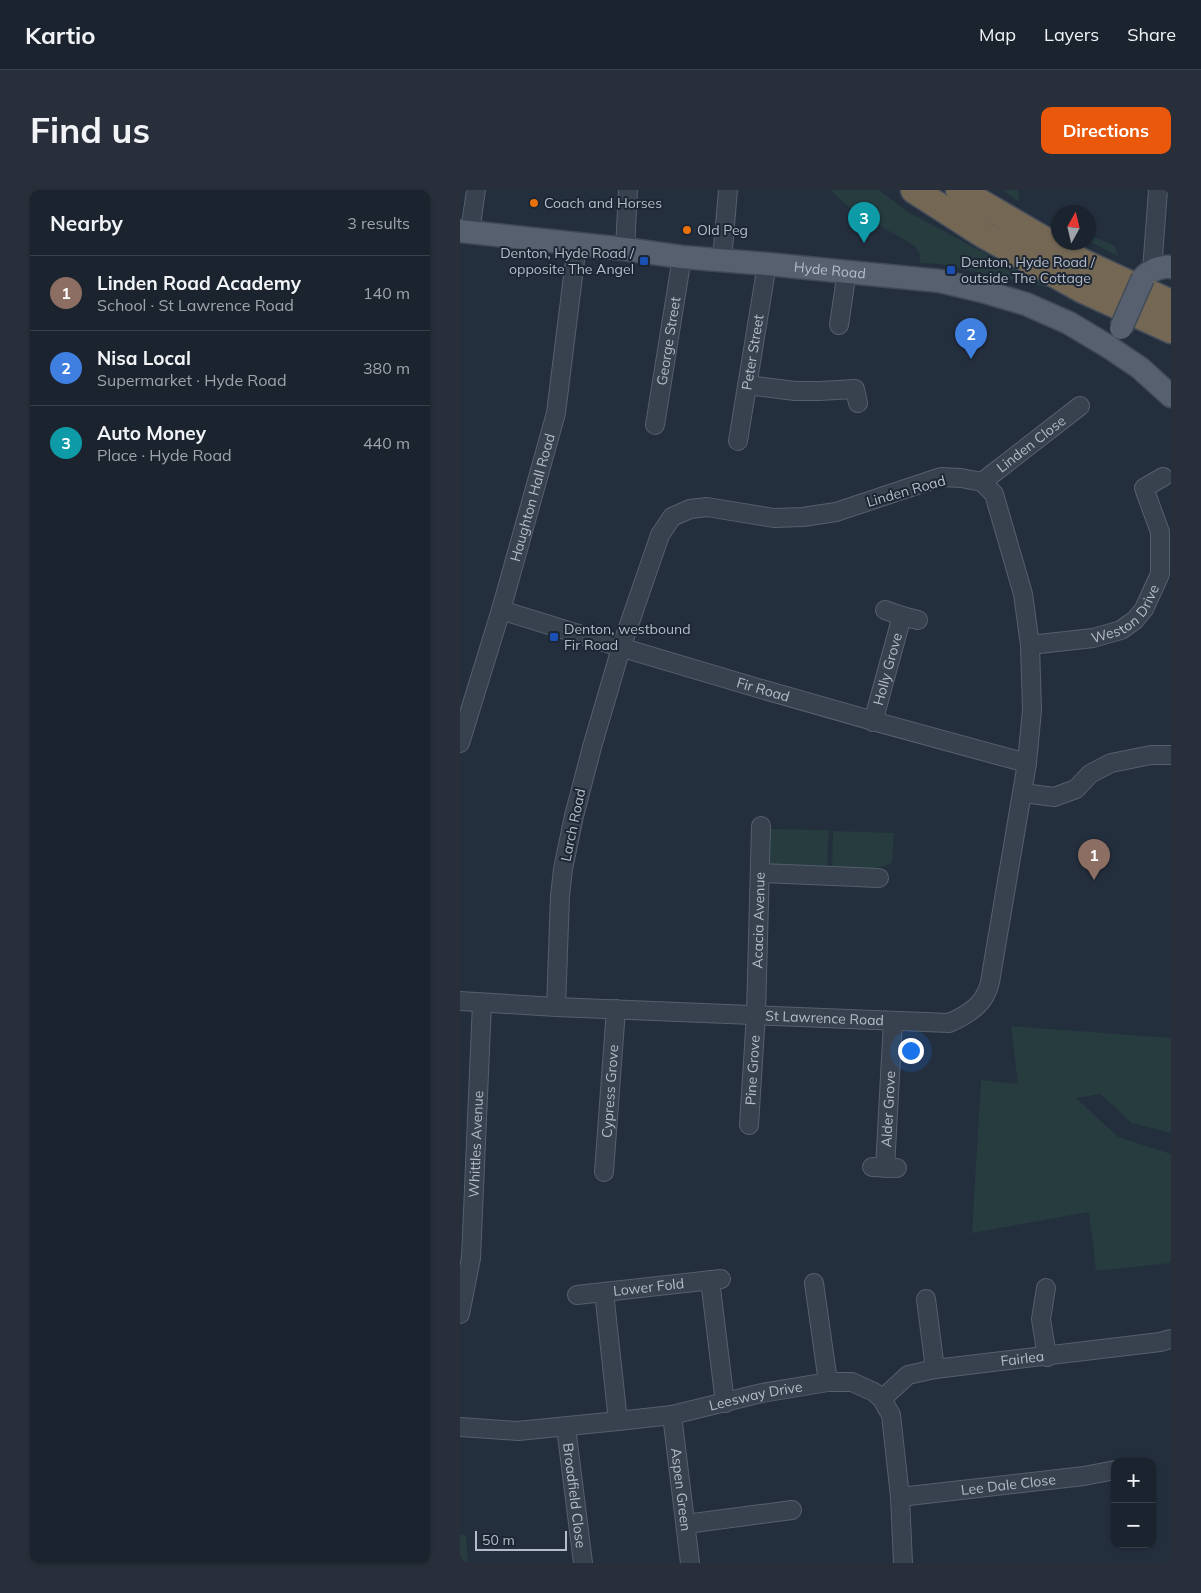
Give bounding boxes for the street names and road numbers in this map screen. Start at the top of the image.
street label: Hyde Road [793,258,867,283]
street label: George Street [653,295,684,387]
street label: Peter Street [737,313,768,391]
street label: Linden Close [993,412,1069,476]
street label: Haughton Hall Road [506,431,559,564]
street label: Linden Road [864,471,948,511]
street label: Weston Drive [1089,582,1163,647]
street label: Holly Grove [869,631,906,707]
street label: Fir Road [735,673,792,706]
street label: Larch Road [556,787,590,863]
street label: Acacia Avenue [748,872,769,969]
street label: St Lawrence Road [765,1007,884,1029]
street label: Pine Grove [741,1035,764,1106]
street label: Cypress Grove [598,1044,622,1138]
street label: Alder Grove [877,1070,899,1148]
street label: Whittles Avenue [465,1090,487,1198]
street label: Lower Fold [612,1274,685,1300]
street label: Fairlea [1000,1347,1045,1370]
street label: Leesway Drive [707,1377,804,1415]
street label: Broadfield Close [559,1442,590,1549]
street label: Aspen Green [667,1447,695,1532]
street label: Lee Dale Close [960,1470,1057,1499]

